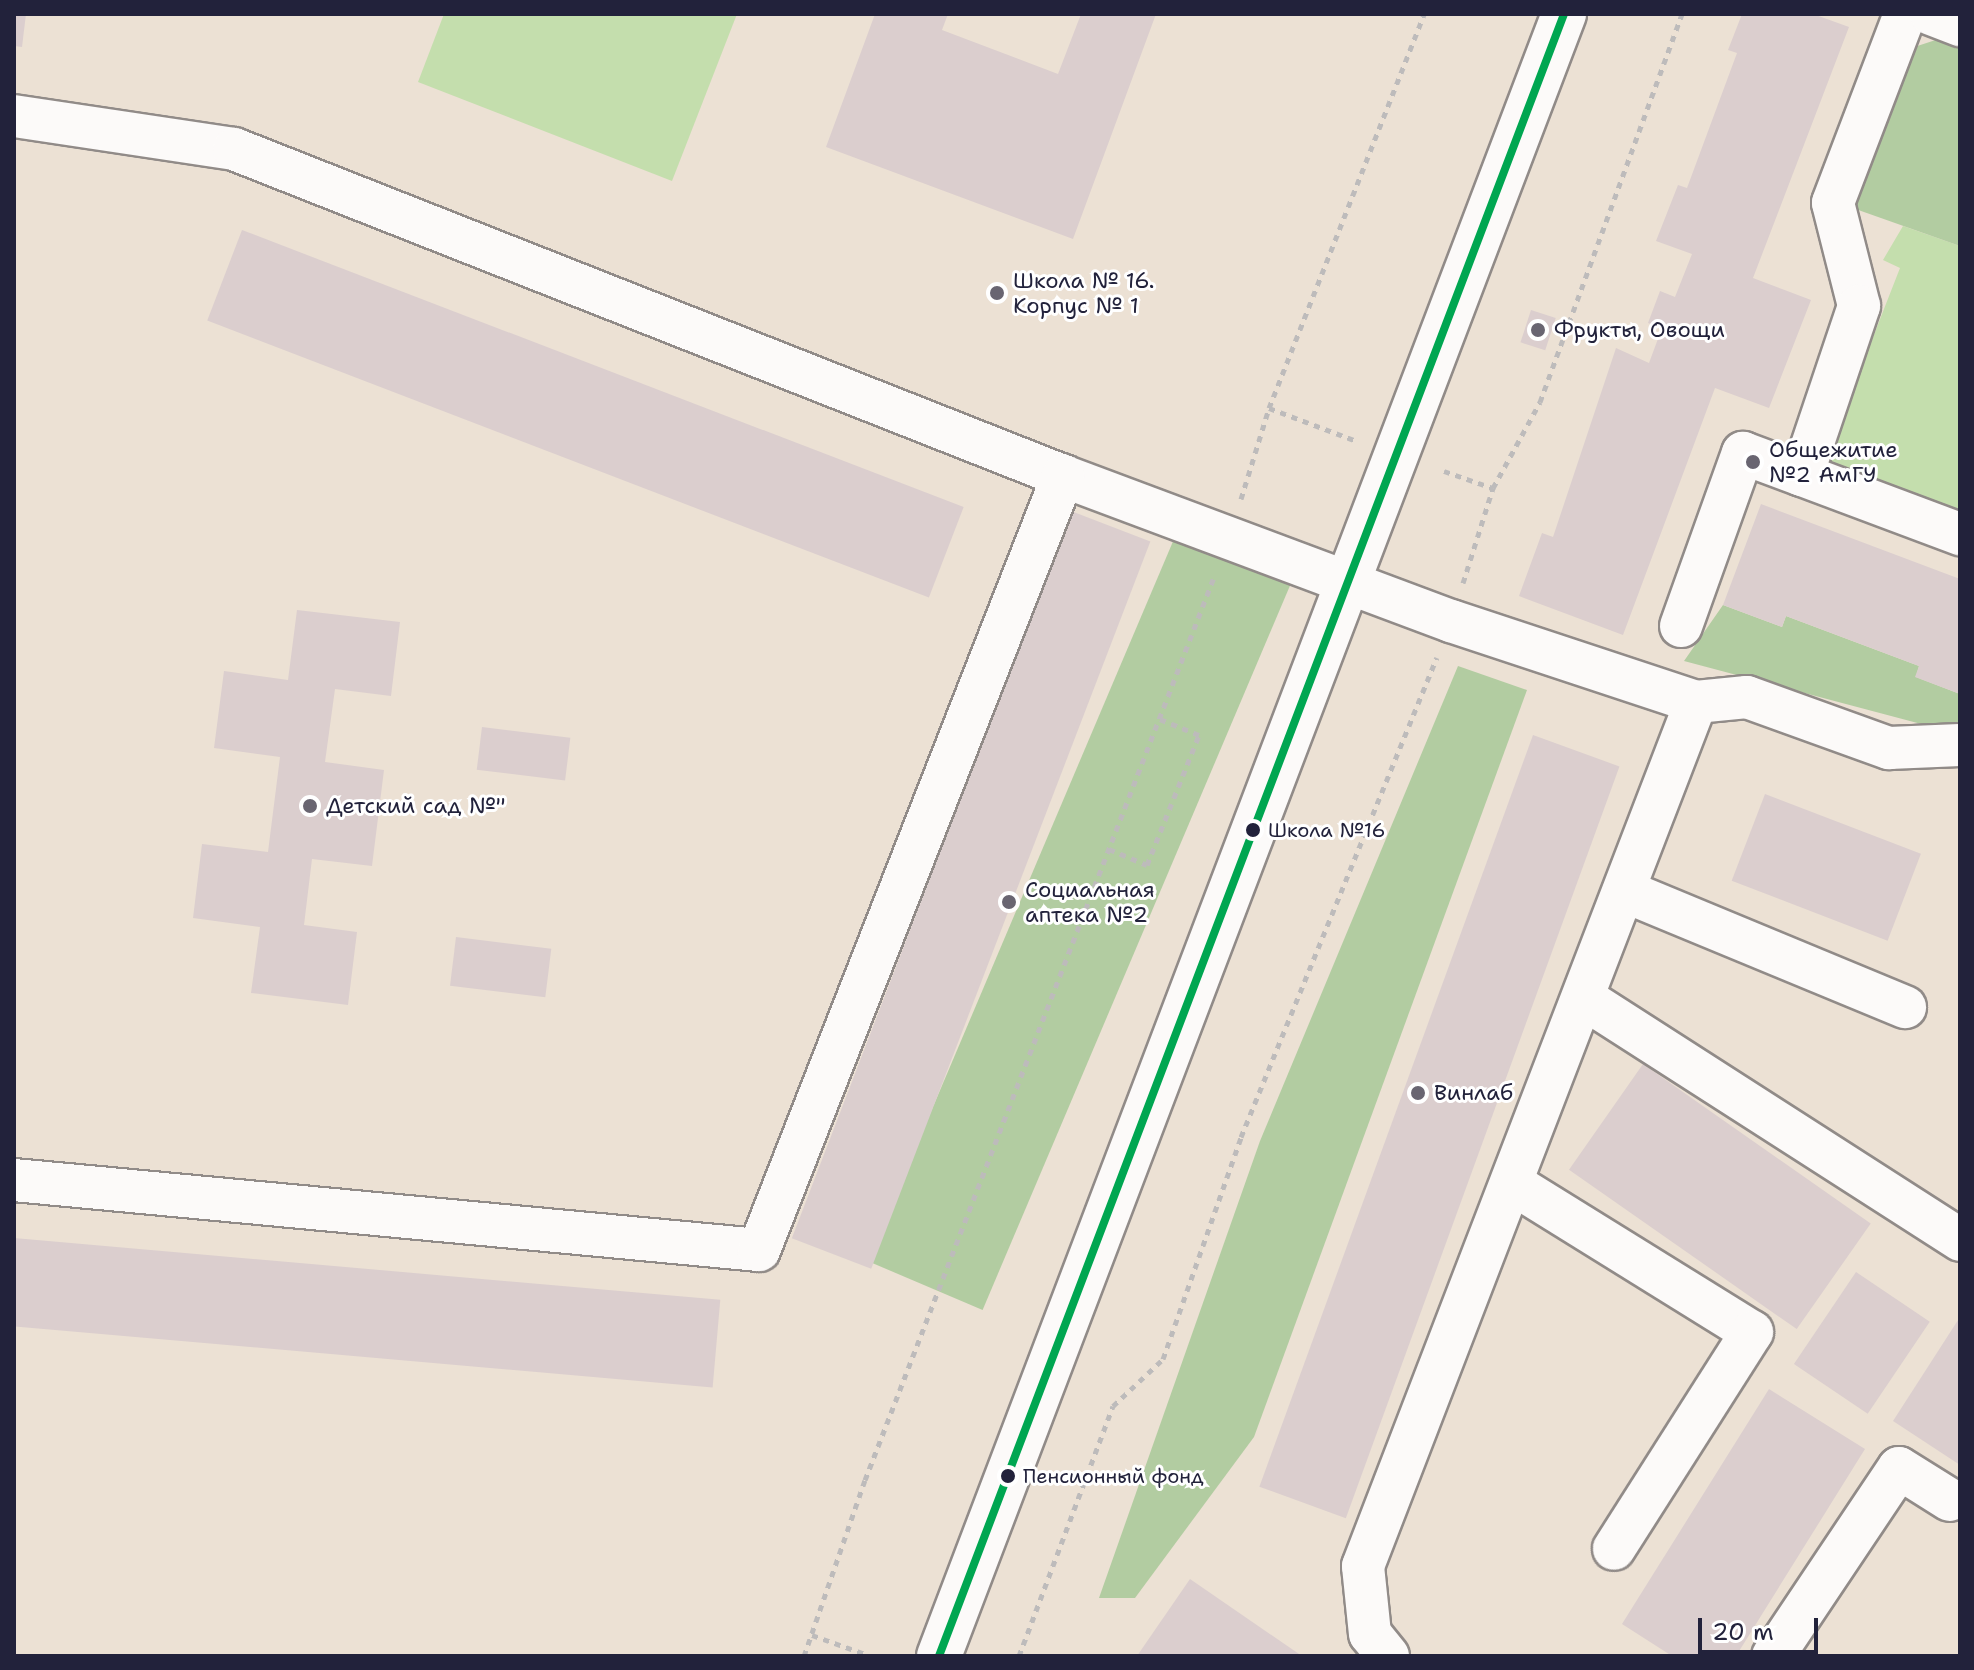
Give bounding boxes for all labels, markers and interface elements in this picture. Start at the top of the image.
place label: Школа № 16. Корпус № 1 [1013,267,1154,318]
marker: Школа № 16. Корпус № 1 [988,284,1006,302]
place label: Фрукты, Овощи [1554,317,1725,343]
marker: Фрукты, Овощи [1529,321,1547,339]
place label: Общежитие №2 АмГУ [1769,436,1898,488]
marker: Общежитие №2 АмГУ [1744,453,1762,471]
place label: Детский сад №" [326,793,505,819]
marker: Детский сад №" [301,797,319,815]
place label: Школа №16 [1268,818,1385,842]
marker: Школа №16 [1245,822,1261,838]
place label: Социальная аптека №2 [1025,876,1155,928]
marker: Социальная аптека №2 [1000,893,1018,911]
place label: Винлаб [1434,1080,1513,1106]
marker: Винлаб [1409,1084,1427,1102]
place label: Пенсионный фонд [1023,1464,1204,1488]
marker: Пенсионный фонд [1000,1468,1016,1484]
scale bar [1702,1602,1822,1652]
text: 20 m [1712,1616,1774,1648]

